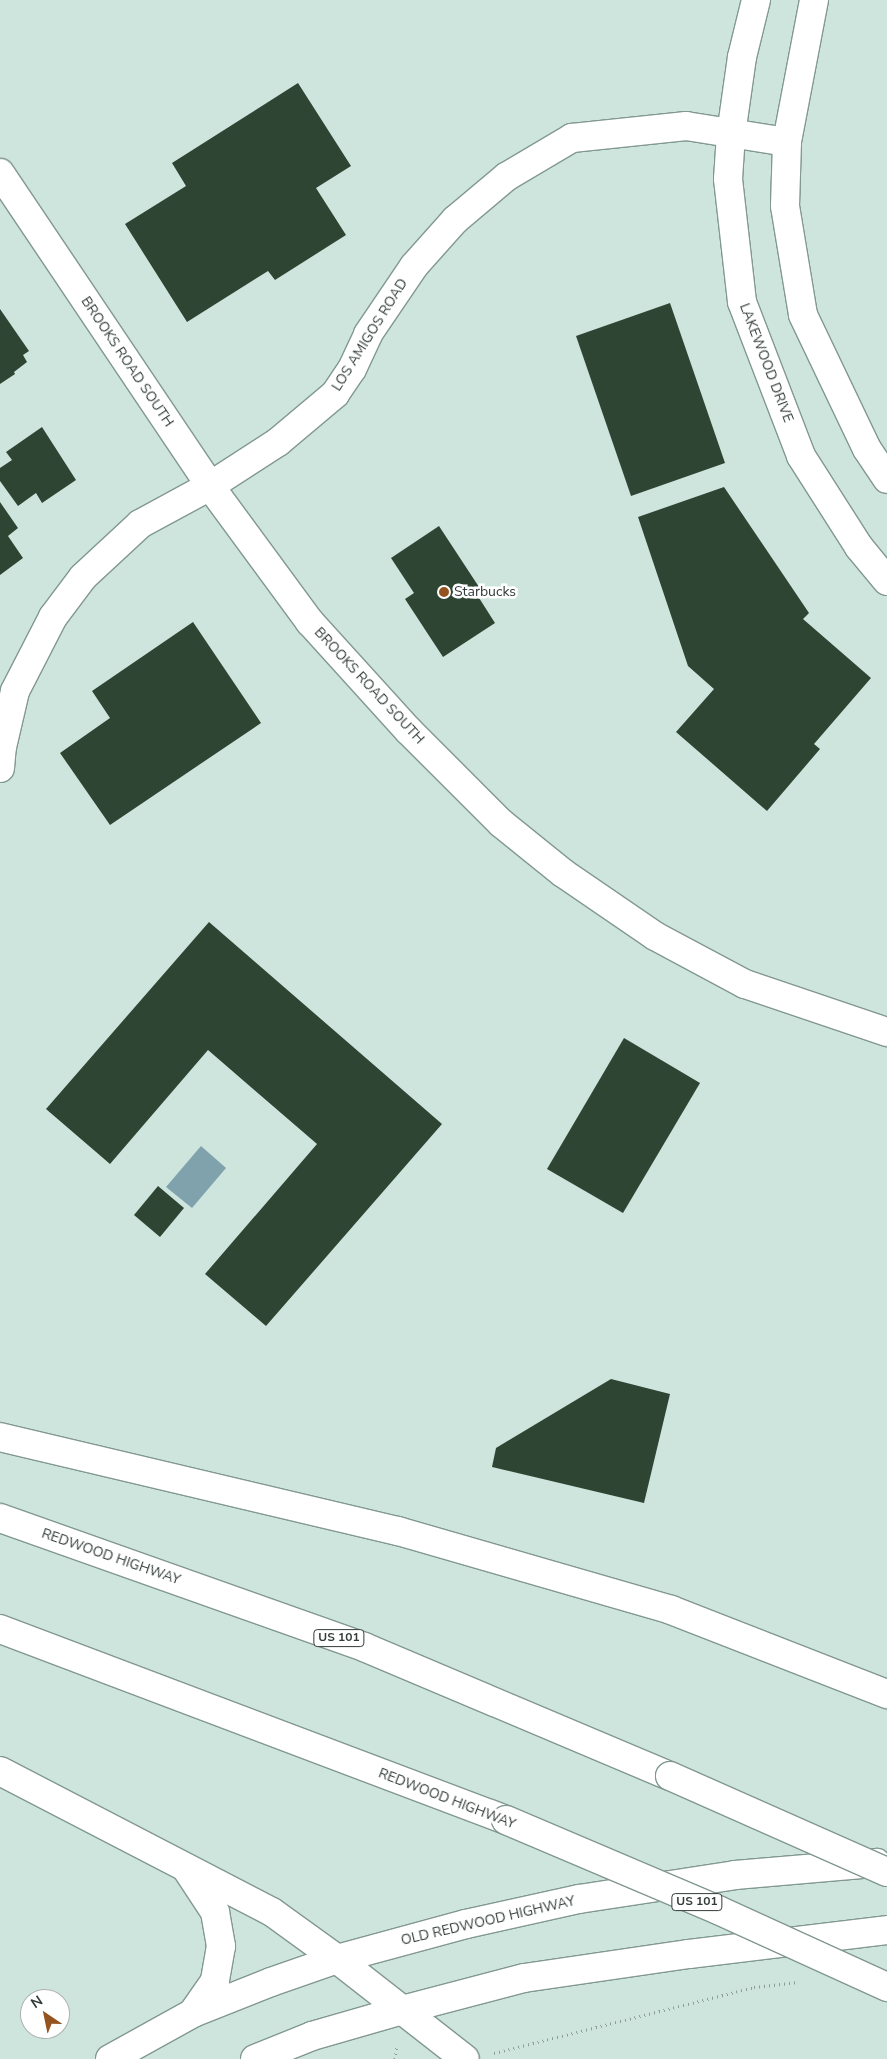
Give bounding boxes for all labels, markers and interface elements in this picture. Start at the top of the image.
street label: LOS AMIGOS ROAD [329,276,411,394]
street label: BROOKS ROAD SOUTH [77,294,177,430]
street label: LAKEWOOD DRIVE [736,301,796,425]
place label: Starbucks [454,584,516,600]
marker: Starbucks [438,586,450,598]
street label: BROOKS ROAD SOUTH [311,624,427,748]
street label: REDWOOD HIGHWAY [39,1525,183,1589]
road number: US 101 [313,1629,365,1648]
street label: REDWOOD HIGHWAY [376,1765,518,1833]
road number: US 101 [671,1892,723,1911]
street label: OLD REDWOOD HIGHWAY [399,1893,577,1949]
north arrow [20,1989,70,2039]
text: N [27,1991,47,2013]

